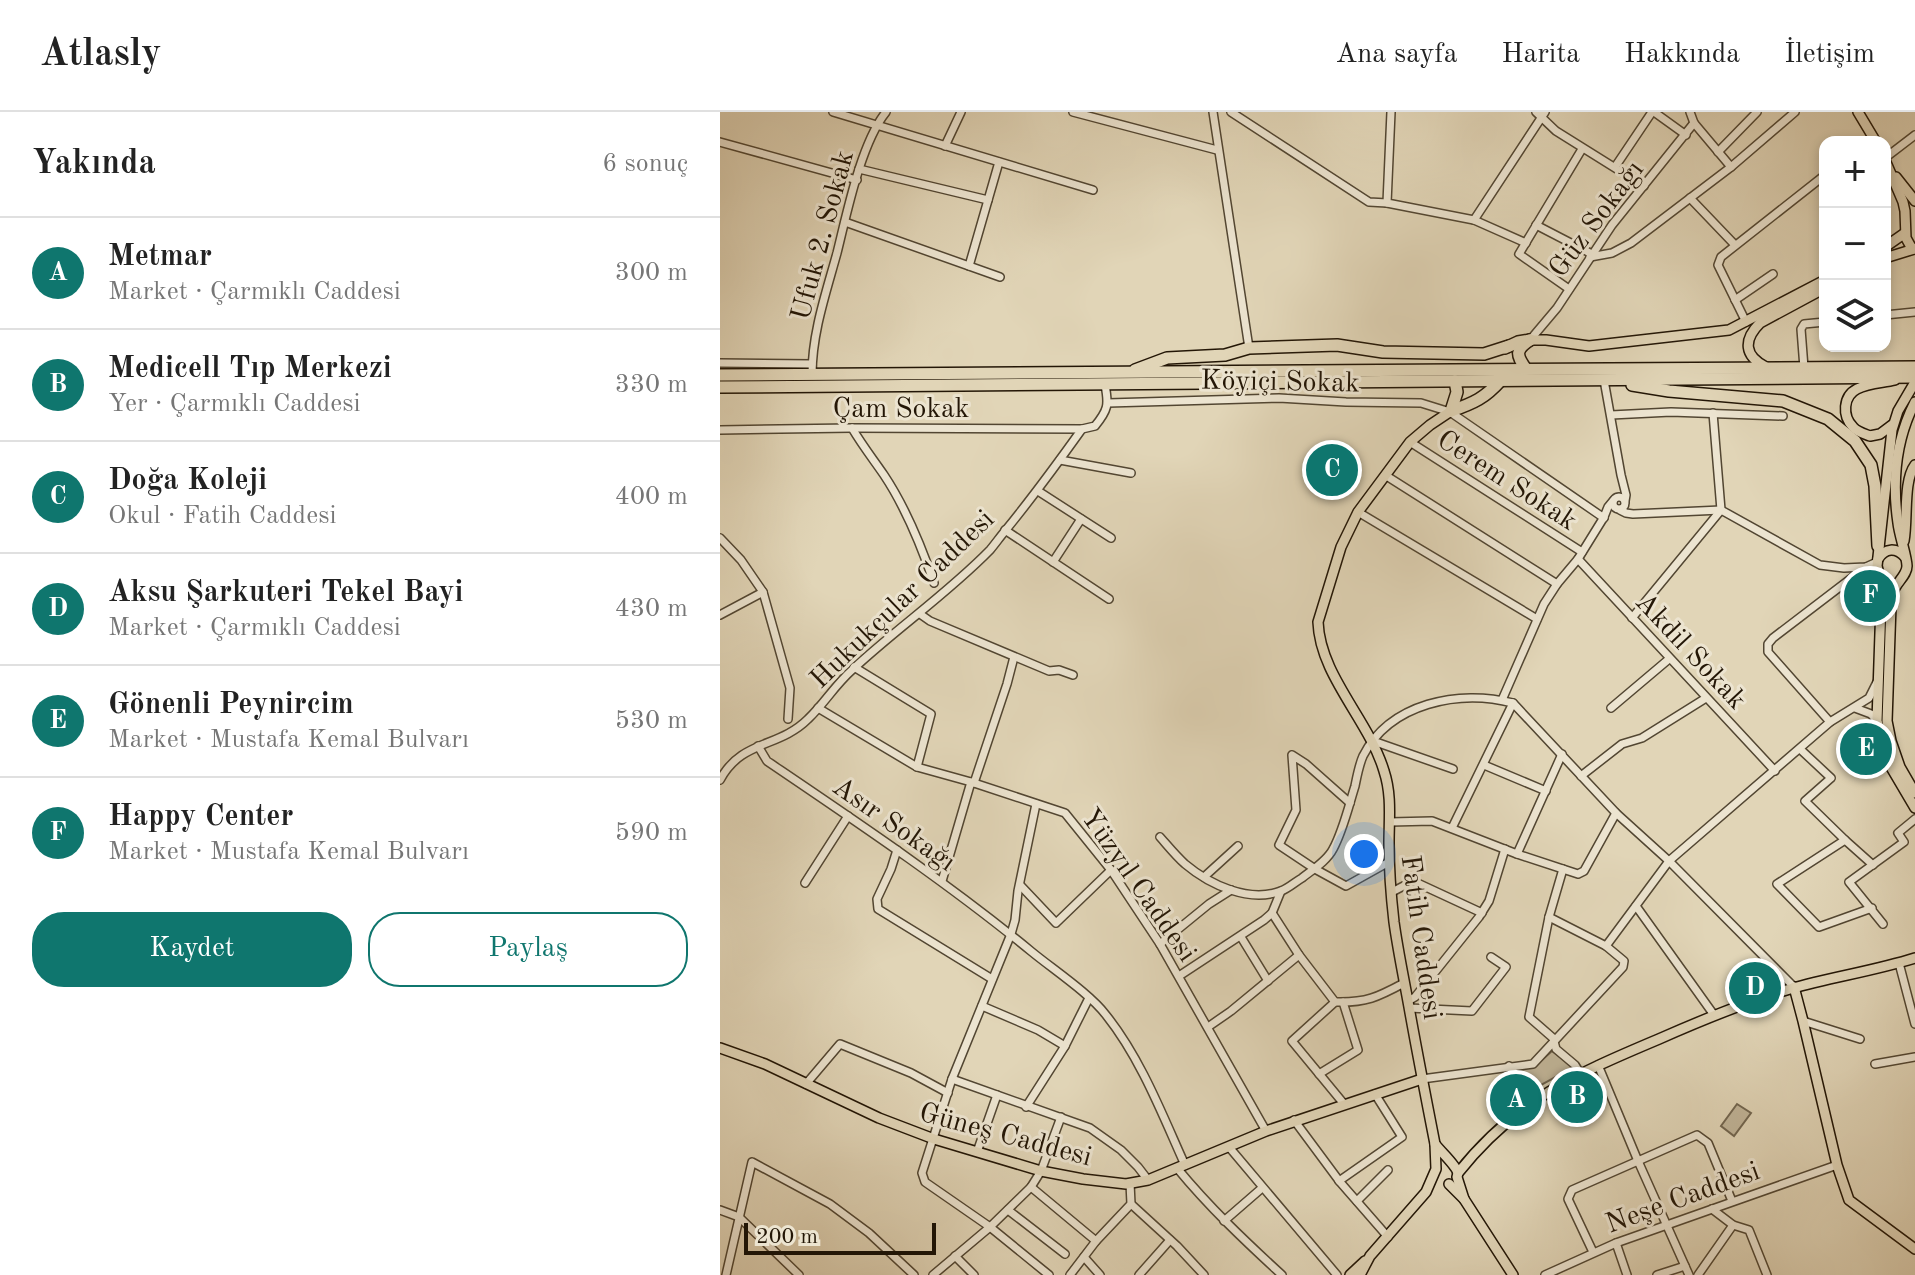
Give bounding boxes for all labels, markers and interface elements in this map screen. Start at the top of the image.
text: Atlasly [40,36,161,74]
text: Ana sayfa [1336,41,1457,69]
text: Harita [1501,41,1580,69]
text: Hakkında [1624,41,1740,69]
text: İletişim [1784,41,1875,69]
map controls [1819,136,1891,352]
button: + [1819,136,1891,208]
text: Yakında [32,147,156,181]
street label: Ufuk 2. Sokak [788,148,860,324]
text: 6 sonuç [602,151,688,177]
street label: Güz Sokağı [1545,156,1650,283]
button: − [1819,208,1891,280]
text: Metmar [108,242,212,272]
text: A [48,260,68,286]
text: 300 m [615,260,688,286]
text: Market · Çarmıklı Caddesi [108,279,401,305]
button: layers [1819,280,1891,352]
text: Medicell Tıp Merkezi [108,354,392,384]
street label: Köyiçi Sokak [1200,368,1360,398]
text: B [49,372,67,398]
text: 330 m [615,372,688,398]
text: Yer · Çarmıklı Caddesi [108,391,361,417]
street label: Çam Sokak [833,396,969,424]
street label: Cerem Sokak [1432,426,1581,537]
pin: C [1306,440,1358,500]
text: Doğa Koleji [108,466,267,496]
text: C [49,484,67,510]
text: 400 m [615,484,688,510]
text: Okul · Fatih Caddesi [108,503,336,529]
street label: Hukukçular Caddesi [806,506,1000,695]
pin: F [1844,566,1896,626]
text: Aksu Şarkuteri Tekel Bayi [108,578,463,608]
street label: Akdil Sokak [1629,588,1750,716]
text: D [48,596,68,622]
text: 430 m [615,596,688,622]
text: Market · Çarmıklı Caddesi [108,615,401,641]
text: Gönenli Peynircim [108,690,354,720]
text: E [49,708,67,734]
text: 530 m [615,708,688,734]
pin: E [1840,719,1892,779]
text: Market · Mustafa Kemal Bulvarı [108,727,469,753]
street label: Asır Sokağı [827,773,960,878]
text: Happy Center [108,802,293,832]
street label: Yüzyıl Caddesi [1074,804,1201,967]
text: F [49,820,67,846]
text: 590 m [615,820,688,846]
your location [1344,834,1384,874]
text: Market · Mustafa Kemal Bulvarı [108,839,469,865]
street label: Fatih Caddesi [1395,853,1445,1021]
button: Kaydet [32,912,352,987]
button: Paylaş [368,912,688,987]
pin: D [1729,958,1781,1018]
pin: B [1551,1067,1603,1127]
pin: A [1490,1070,1542,1130]
street label: Güneş Caddesi [916,1099,1095,1172]
street label: Neşe Caddesi [1602,1158,1764,1240]
scale bar [744,1219,936,1255]
text: 200 m [756,1226,818,1248]

